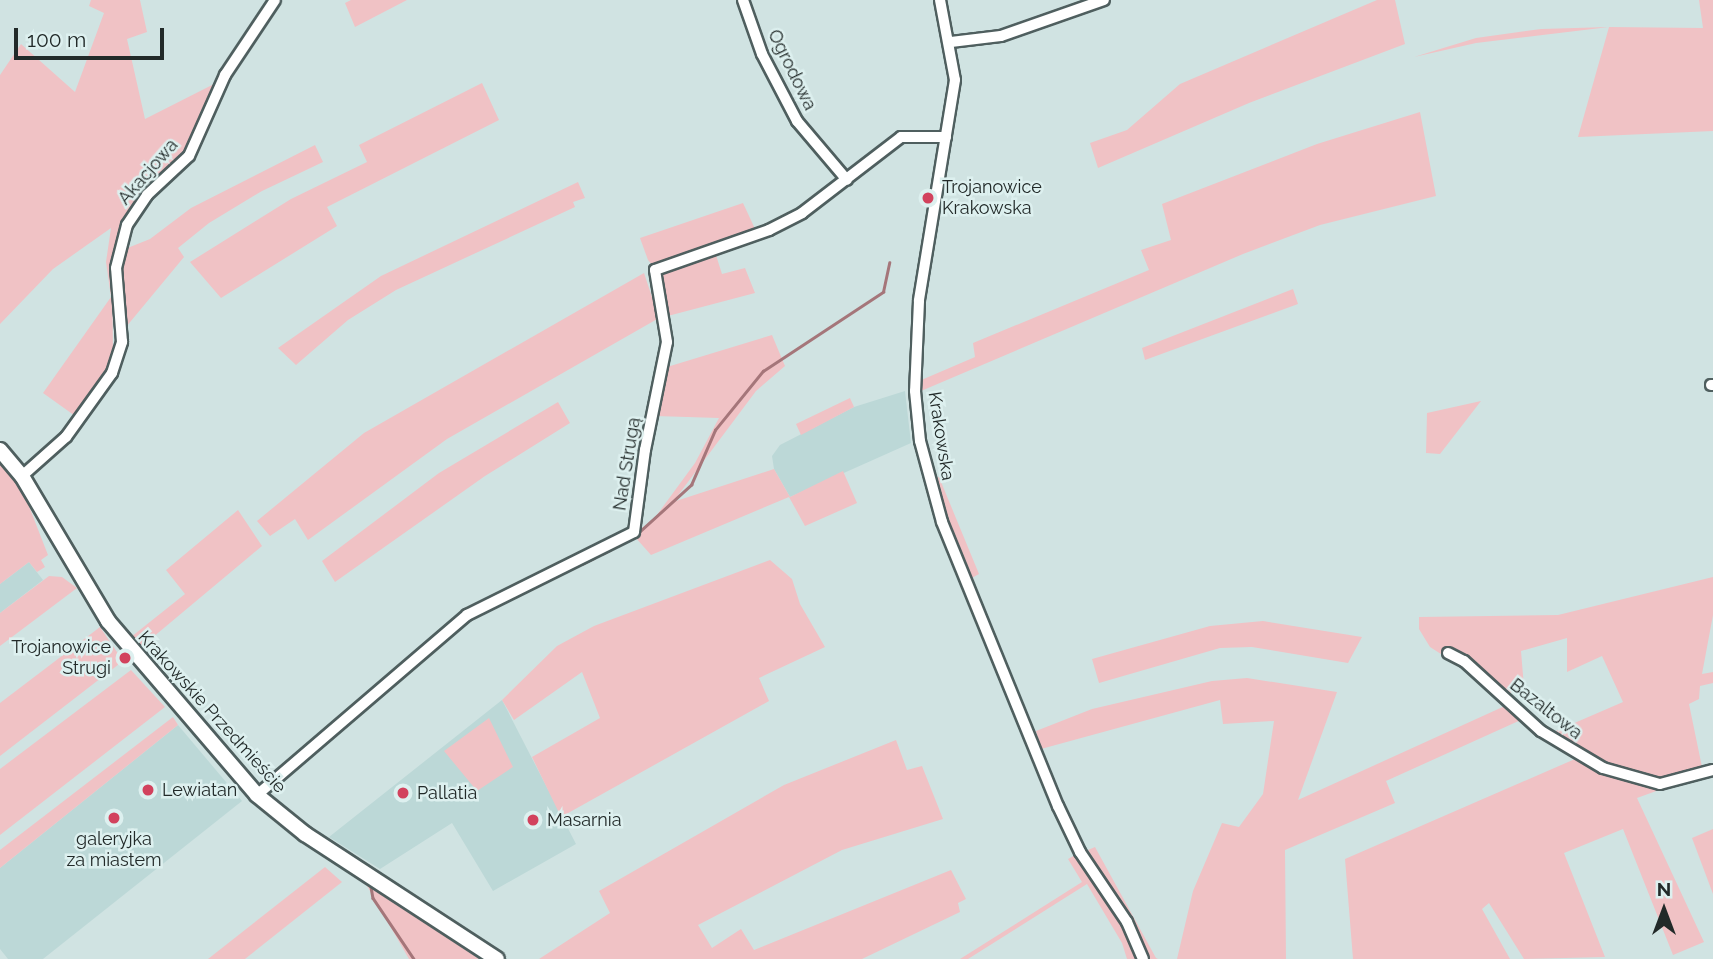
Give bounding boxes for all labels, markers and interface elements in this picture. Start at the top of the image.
scale bar [18,14,168,58]
street label: Ogrodowa [763,26,821,114]
text: 100 m [27,27,86,52]
street label: Akacjowa [114,135,182,209]
place label: Trojanowice Krakowska [942,177,1042,220]
marker: Trojanowice Krakowska [920,190,936,206]
street label: Krakowska [923,390,959,482]
street label: Nad Strugą [609,416,645,512]
street label: Krakowskie Przedmieście [133,626,291,798]
place label: Trojanowice Strugi [11,637,111,680]
marker: Trojanowice Strugi [117,650,133,666]
street label: Bazaltowa [1506,674,1586,744]
place label: Lewiatan [162,779,237,801]
marker: Lewiatan [140,782,156,798]
place label: Pallatia [417,782,477,804]
marker: Pallatia [395,785,411,801]
place label: Masarnia [547,809,622,831]
marker: galeryjka za miastem [106,810,122,826]
marker: Masarnia [525,812,541,828]
place label: galeryjka za miastem [66,829,162,872]
north arrow [1629,875,1699,945]
text: N [1657,878,1671,900]

